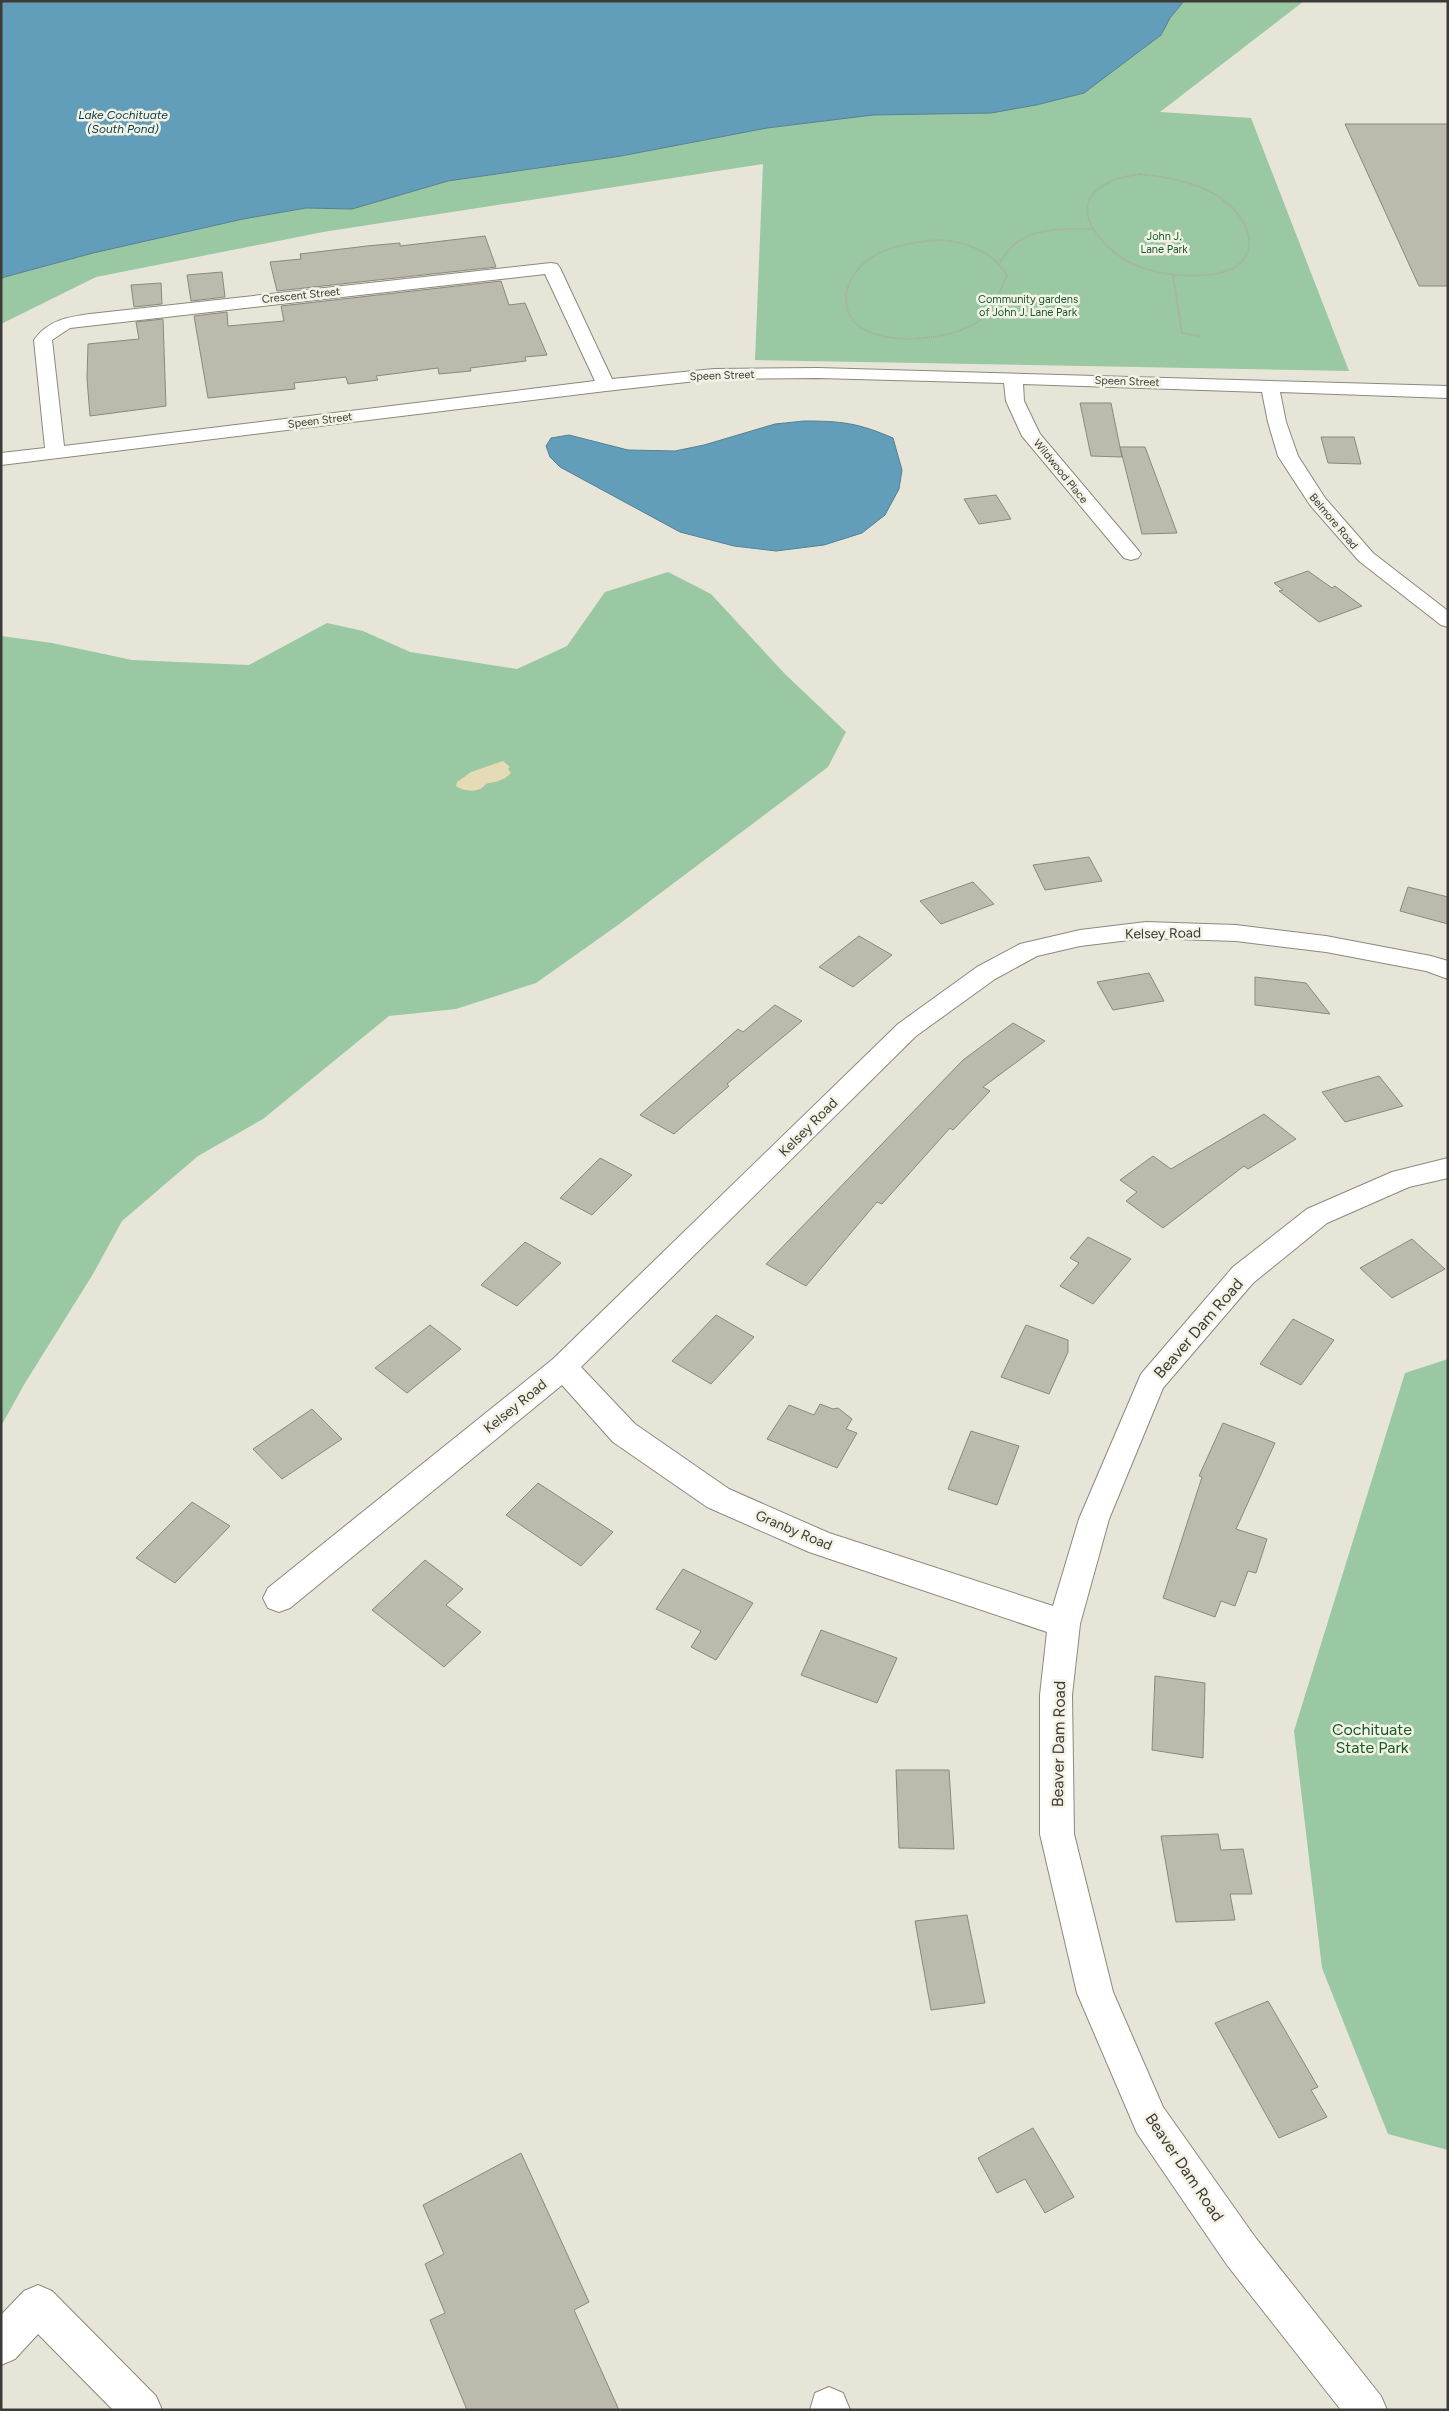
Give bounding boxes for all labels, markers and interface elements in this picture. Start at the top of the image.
water label: Lake Cochituate (South Pond) [78,108,168,136]
park label: John J. Lane Park [1140,230,1188,256]
street label: Crescent Street [261,285,341,306]
park label: Community gardens of John J. Lane Park [978,293,1078,319]
street label: Speen Street [689,368,755,383]
street label: Speen Street [1094,374,1160,389]
street label: Speen Street [287,410,353,431]
street label: Wildwood Place [1031,437,1090,506]
street label: Belmore Road [1307,491,1361,552]
street label: Kelsey Road [1125,924,1201,943]
street label: Kelsey Road [775,1094,841,1160]
street label: Beaver Dam Road [1150,1274,1247,1382]
street label: Kelsey Road [480,1376,550,1437]
street label: Granby Road [753,1507,835,1554]
street label: Beaver Dam Road [1048,1681,1069,1807]
park label: Cochituate State Park [1332,1720,1412,1757]
street label: Beaver Dam Road [1141,2110,1228,2225]

